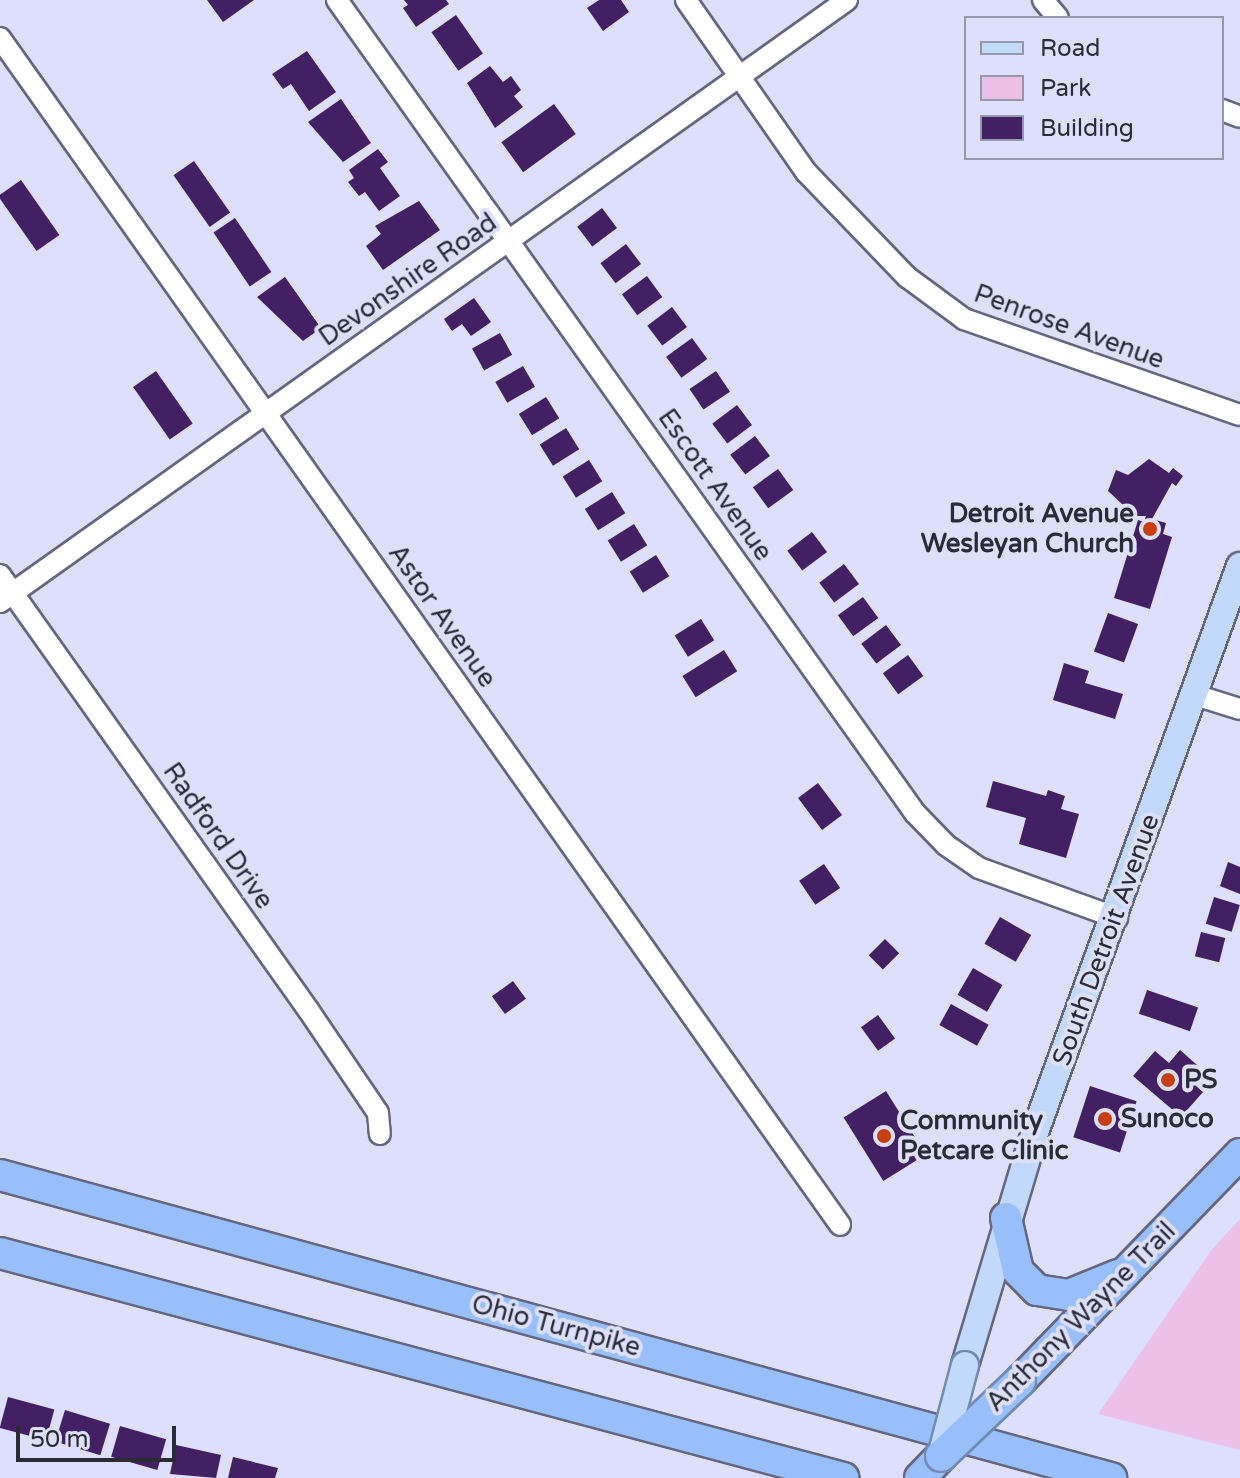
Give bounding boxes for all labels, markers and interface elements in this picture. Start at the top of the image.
legend [964,16,1224,160]
text: Road [1040,34,1100,63]
text: Park [1040,74,1091,103]
text: Building [1040,114,1134,143]
street label: Devonshire Road [313,207,503,353]
street label: Penrose Avenue [970,278,1168,376]
street label: Escott Avenue [651,403,779,567]
place label: Detroit Avenue Wesleyan Church [921,498,1134,560]
marker: Detroit Avenue Wesleyan Church [1141,520,1159,538]
street label: Astor Avenue [381,539,503,693]
street label: Radford Drive [156,757,280,915]
street label: South Detroit Avenue [1046,810,1166,1070]
place label: PS [1184,1064,1217,1096]
marker: PS [1159,1071,1177,1089]
place label: Sunoco [1121,1103,1214,1135]
place label: Community Petcare Clinic [900,1105,1068,1166]
marker: Sunoco [1096,1110,1114,1128]
marker: Community Petcare Clinic [875,1127,893,1145]
street label: Anthony Wayne Trail [980,1216,1182,1418]
street label: Ohio Turnpike [468,1289,644,1363]
scale bar [20,1410,180,1460]
text: 50 m [30,1425,88,1454]

